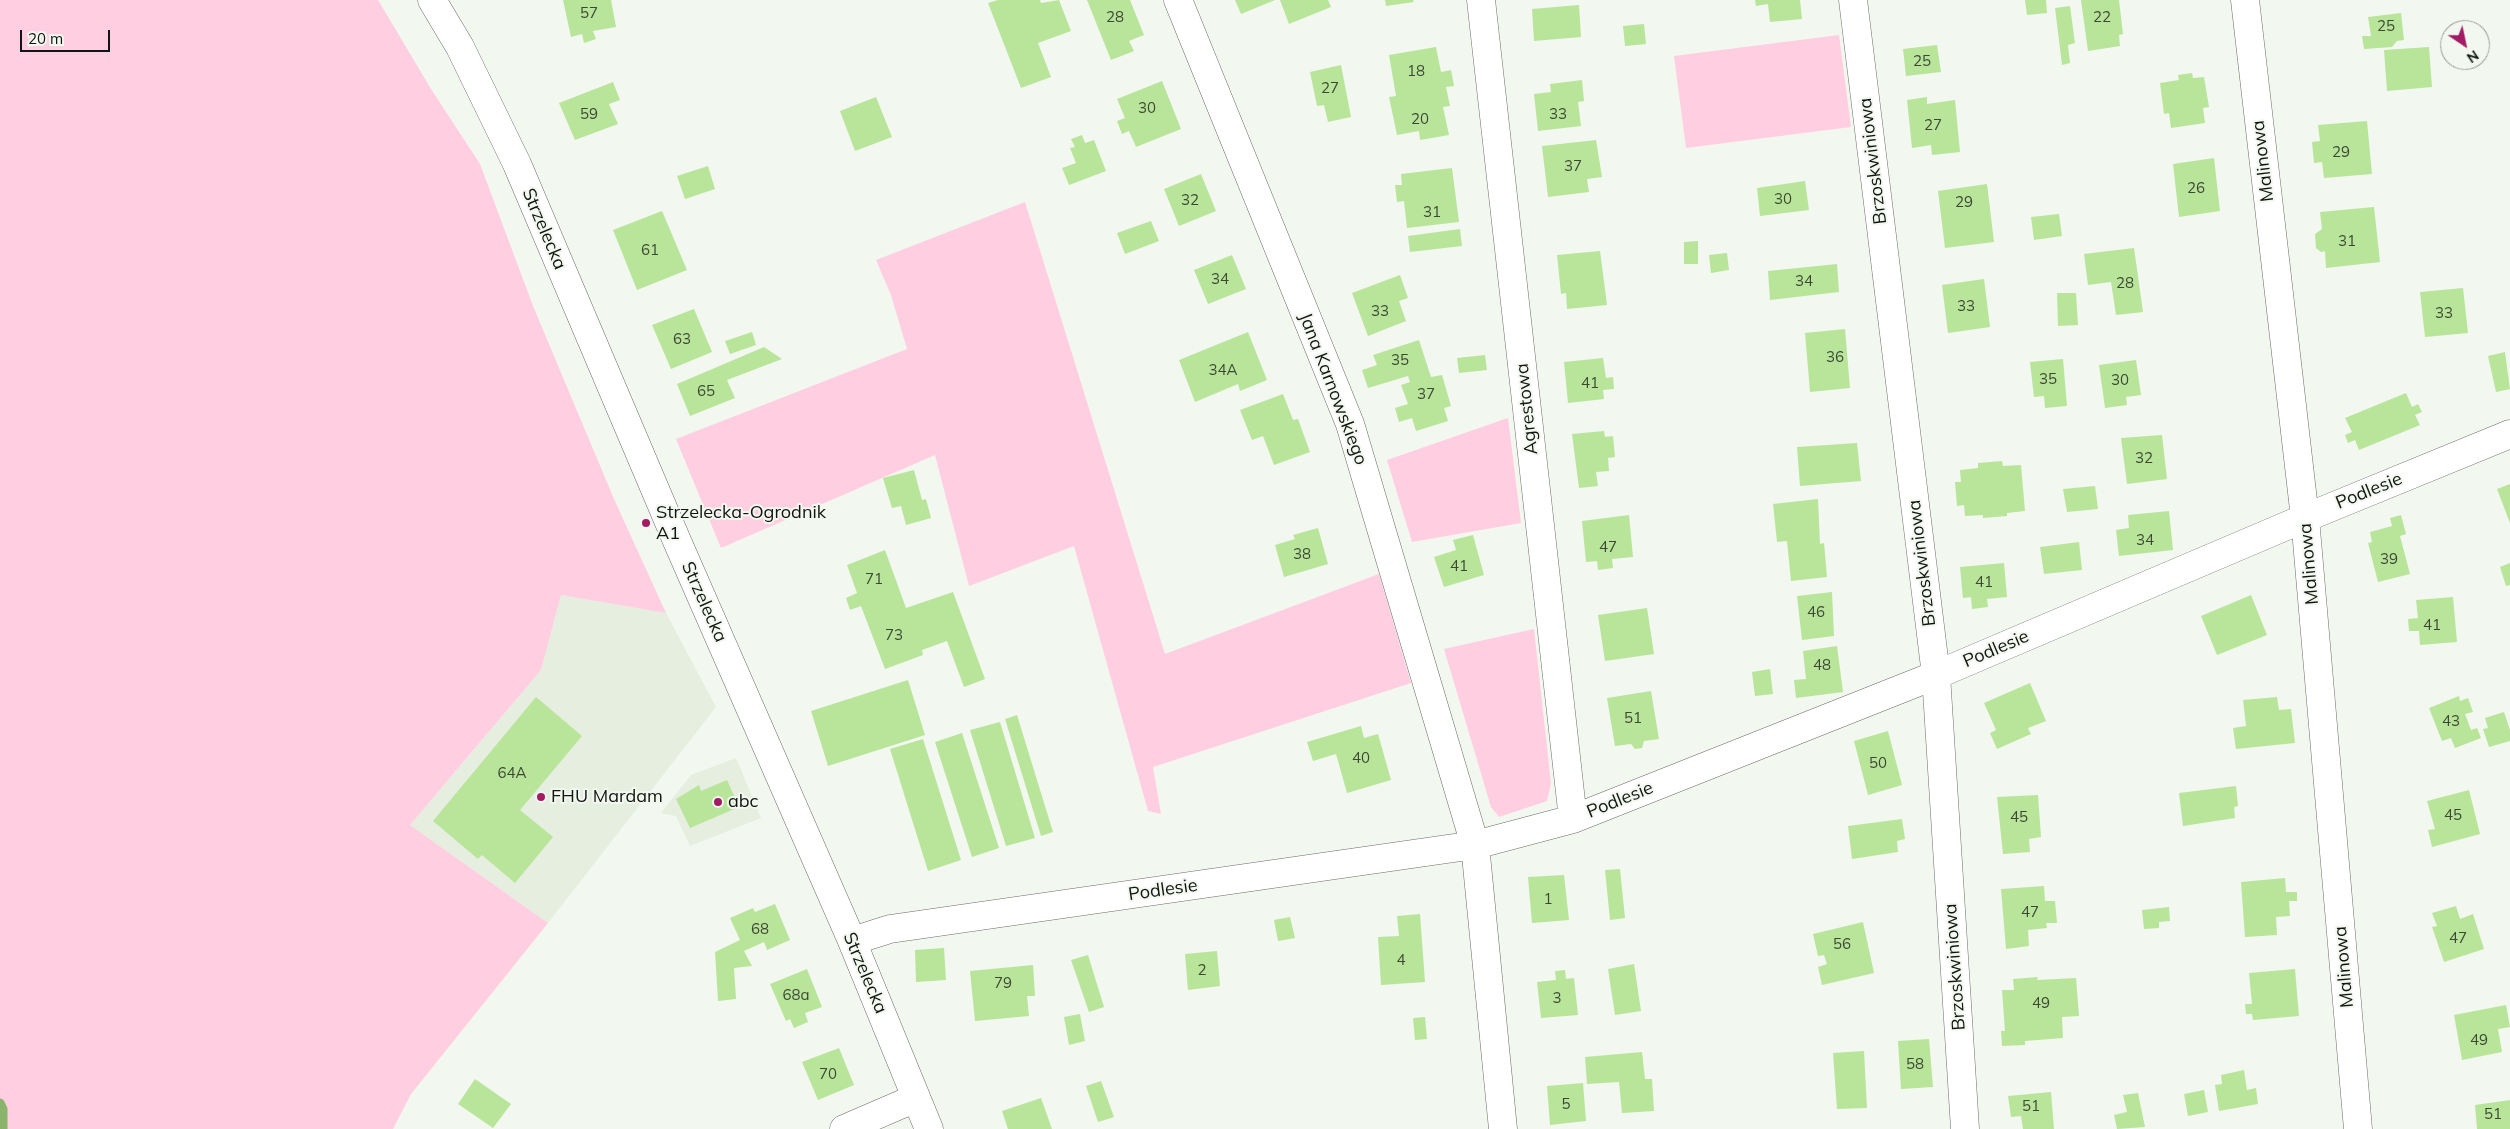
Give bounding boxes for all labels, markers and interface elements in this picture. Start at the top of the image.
house number: 57 [580,4,598,22]
house number: 28 [1106,8,1124,26]
house number: 22 [2093,8,2111,26]
house number: 25 [2377,17,2395,35]
scale bar [22,20,112,52]
north arrow [2440,20,2490,70]
text: 20 m [28,29,63,48]
text: N [2463,46,2482,67]
house number: 25 [1913,52,1931,70]
house number: 18 [1407,62,1425,80]
house number: 27 [1321,79,1339,97]
street label: Brzoskwiniowa [1855,97,1891,225]
house number: 30 [1138,99,1156,117]
house number: 59 [580,105,598,123]
house number: 33 [1549,105,1567,123]
house number: 20 [1411,110,1429,128]
house number: 27 [1924,116,1942,134]
street label: Malinowa [2247,119,2279,203]
house number: 29 [2332,143,2350,161]
house number: 37 [1564,157,1582,175]
house number: 26 [2187,179,2205,197]
street label: Strzelecka [517,185,571,273]
house number: 30 [1774,190,1792,208]
house number: 32 [1181,191,1199,209]
house number: 29 [1955,193,1973,211]
house number: 31 [1423,203,1441,221]
house number: 31 [2338,232,2356,250]
house number: 61 [641,241,659,259]
house number: 34 [1211,270,1229,288]
house number: 34 [1795,272,1813,290]
house number: 28 [2116,274,2134,292]
house number: 33 [1957,297,1975,315]
house number: 33 [1371,302,1389,320]
house number: 33 [2435,304,2453,322]
street label: Jana Karnowskiego [1294,310,1372,468]
house number: 63 [673,330,691,348]
house number: 36 [1826,348,1844,366]
house number: 35 [1391,351,1409,369]
house number: 34A [1208,361,1238,379]
street label: Agrestowa [1511,362,1543,456]
house number: 35 [2039,370,2057,388]
house number: 30 [2111,371,2129,389]
house number: 41 [1581,374,1599,392]
house number: 65 [697,382,715,400]
house number: 37 [1417,385,1435,403]
house number: 32 [2135,449,2153,467]
street label: Podlesie [2333,468,2405,514]
street label: Brzoskwiniowa [1904,499,1940,627]
place label: Strzelecka-Ogrodnik A1 [656,502,826,544]
marker: Strzelecka-Ogrodnik A1 [640,517,652,529]
street label: Malinowa [2295,522,2323,606]
house number: 34 [2136,531,2154,549]
house number: 47 [1599,538,1617,556]
house number: 38 [1293,545,1311,563]
house number: 39 [2380,550,2398,568]
house number: 41 [1450,557,1468,575]
street label: Strzelecka [677,558,731,646]
house number: 71 [865,570,883,588]
house number: 41 [1975,573,1993,591]
house number: 46 [1807,603,1825,621]
house number: 41 [2423,616,2441,634]
street label: Podlesie [1960,625,2032,673]
house number: 73 [885,626,903,644]
house number: 48 [1813,656,1831,674]
house number: 51 [1624,709,1642,727]
house number: 43 [2442,712,2460,730]
house number: 40 [1352,749,1370,767]
house number: 50 [1869,754,1887,772]
house number: 64A [497,764,527,782]
street label: Podlesie [1584,777,1656,823]
place label: FHU Mardam [551,786,663,808]
marker: FHU Mardam [535,791,547,803]
place label: abc [728,791,759,813]
marker: abc [712,796,724,808]
house number: 45 [2444,806,2462,824]
house number: 45 [2010,808,2028,826]
street label: Podlesie [1127,874,1199,906]
house number: 1 [1544,890,1552,908]
street label: Brzoskwiniowa [1940,903,1970,1031]
house number: 47 [2021,903,2039,921]
house number: 68 [751,920,769,938]
street label: Malinowa [2330,925,2358,1009]
street label: Strzelecka [838,929,892,1017]
house number: 47 [2449,929,2467,947]
house number: 56 [1833,935,1851,953]
house number: 4 [1397,951,1405,969]
house number: 2 [1198,961,1206,979]
house number: 79 [994,974,1012,992]
house number: 68a [783,986,809,1004]
house number: 3 [1553,989,1561,1007]
house number: 49 [2032,994,2050,1012]
house number: 49 [2470,1031,2488,1049]
house number: 58 [1906,1055,1924,1073]
house number: 70 [819,1065,837,1083]
house number: 5 [1562,1095,1570,1113]
house number: 51 [2022,1097,2040,1115]
house number: 51 [2484,1105,2502,1123]

